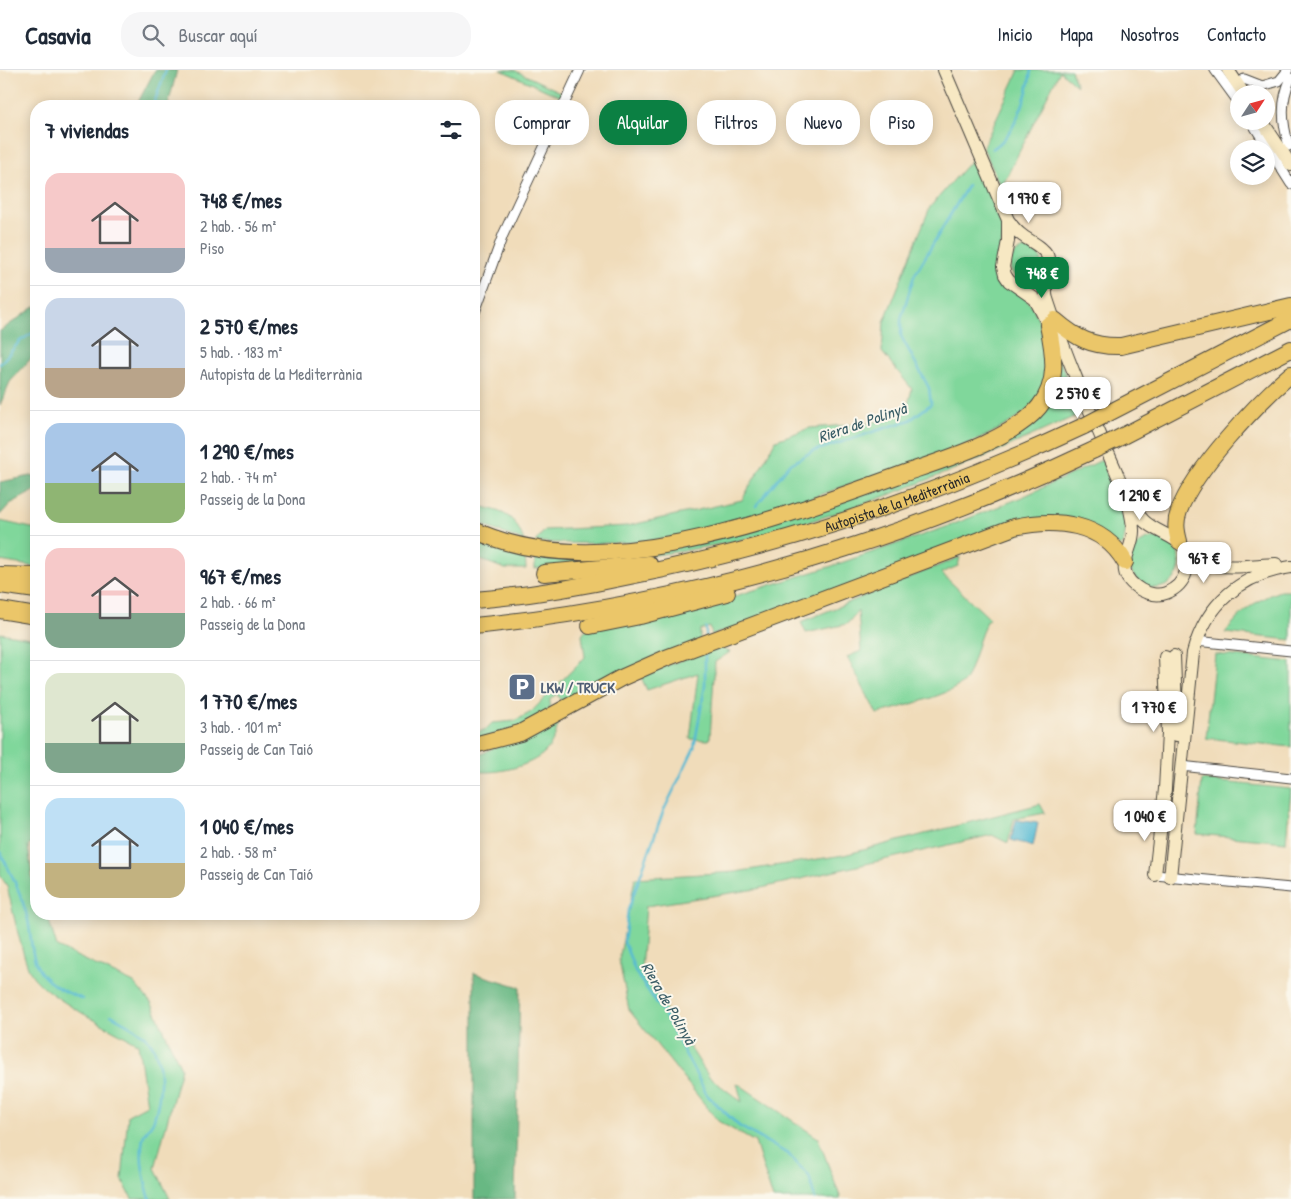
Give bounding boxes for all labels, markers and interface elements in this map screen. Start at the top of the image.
search box [121,12,471,57]
text: Casavia [25,19,91,51]
icon: search [139,21,167,49]
text: Buscar aquí [179,22,258,48]
text: Inicio [998,22,1032,47]
text: Mapa [1060,22,1093,47]
text: Nosotros [1121,22,1179,47]
text: Contacto [1207,22,1266,47]
north arrow [1230,85,1275,130]
map controls [1230,85,1275,185]
chip: Comprar [495,100,589,145]
chip: Alquilar [599,100,687,145]
chip: Filtros [697,100,776,145]
chip: Nuevo [786,100,860,145]
chip: Piso [870,100,933,145]
text: 7 viviendas [45,116,129,145]
icon: filters [437,116,465,144]
button: layers [1230,140,1275,185]
pin: 1 970 € [983,182,1075,224]
text: 748 €/mes [200,186,282,215]
text: 1 970 € [1008,187,1050,209]
icon: home [85,193,145,253]
text: 2 hab. · 56 m² [200,215,276,237]
text: Piso [200,237,224,259]
pin: 748 € [1007,256,1077,299]
text: 748 € [1026,262,1058,284]
text: 2 570 €/mes [200,312,298,341]
icon: home [85,318,145,378]
text: 5 hab. · 183 m² [200,341,282,363]
text: Autopista de la Mediterrània [200,363,362,385]
pin: 2 570 € [1032,376,1124,419]
text: 2 570 € [1056,382,1100,404]
water label: Riera de Polinyà [815,396,911,447]
text: 1 290 €/mes [200,437,294,466]
icon: home [85,443,145,503]
text: 2 hab. · 74 m² [200,466,277,488]
street label: Autopista de la Mediterrània [822,466,972,537]
pin: 1 290 € [1094,478,1186,521]
text: 1 290 € [1119,484,1161,506]
text: Passeig de la Dona [200,488,305,510]
pin: 967 € [1169,542,1239,584]
text: 967 € [1188,547,1220,569]
text: 967 €/mes [200,562,281,591]
icon: home [85,568,145,628]
text: 2 hab. · 66 m² [200,591,276,613]
text: Passeig de la Dona [200,613,305,635]
parking icon: LKW / TRUCK [507,672,537,702]
place label: LKW / TRUCK [541,677,615,698]
text: 1 770 €/mes [200,687,297,716]
pin: 1 770 € [1108,690,1200,733]
icon: home [85,693,145,753]
text: 1 770 € [1132,696,1176,718]
text: 3 hab. · 101 m² [200,716,281,738]
text: Passeig de Can Taió [200,738,313,760]
pin: 1 040 € [1099,800,1191,842]
text: 1 040 € [1124,805,1166,827]
text: 1 040 €/mes [200,812,294,841]
icon: home [85,818,145,878]
text: 2 hab. · 58 m² [200,841,277,863]
text: Passeig de Can Taió [200,863,313,885]
water label: Riera de Polinyà [637,958,702,1050]

